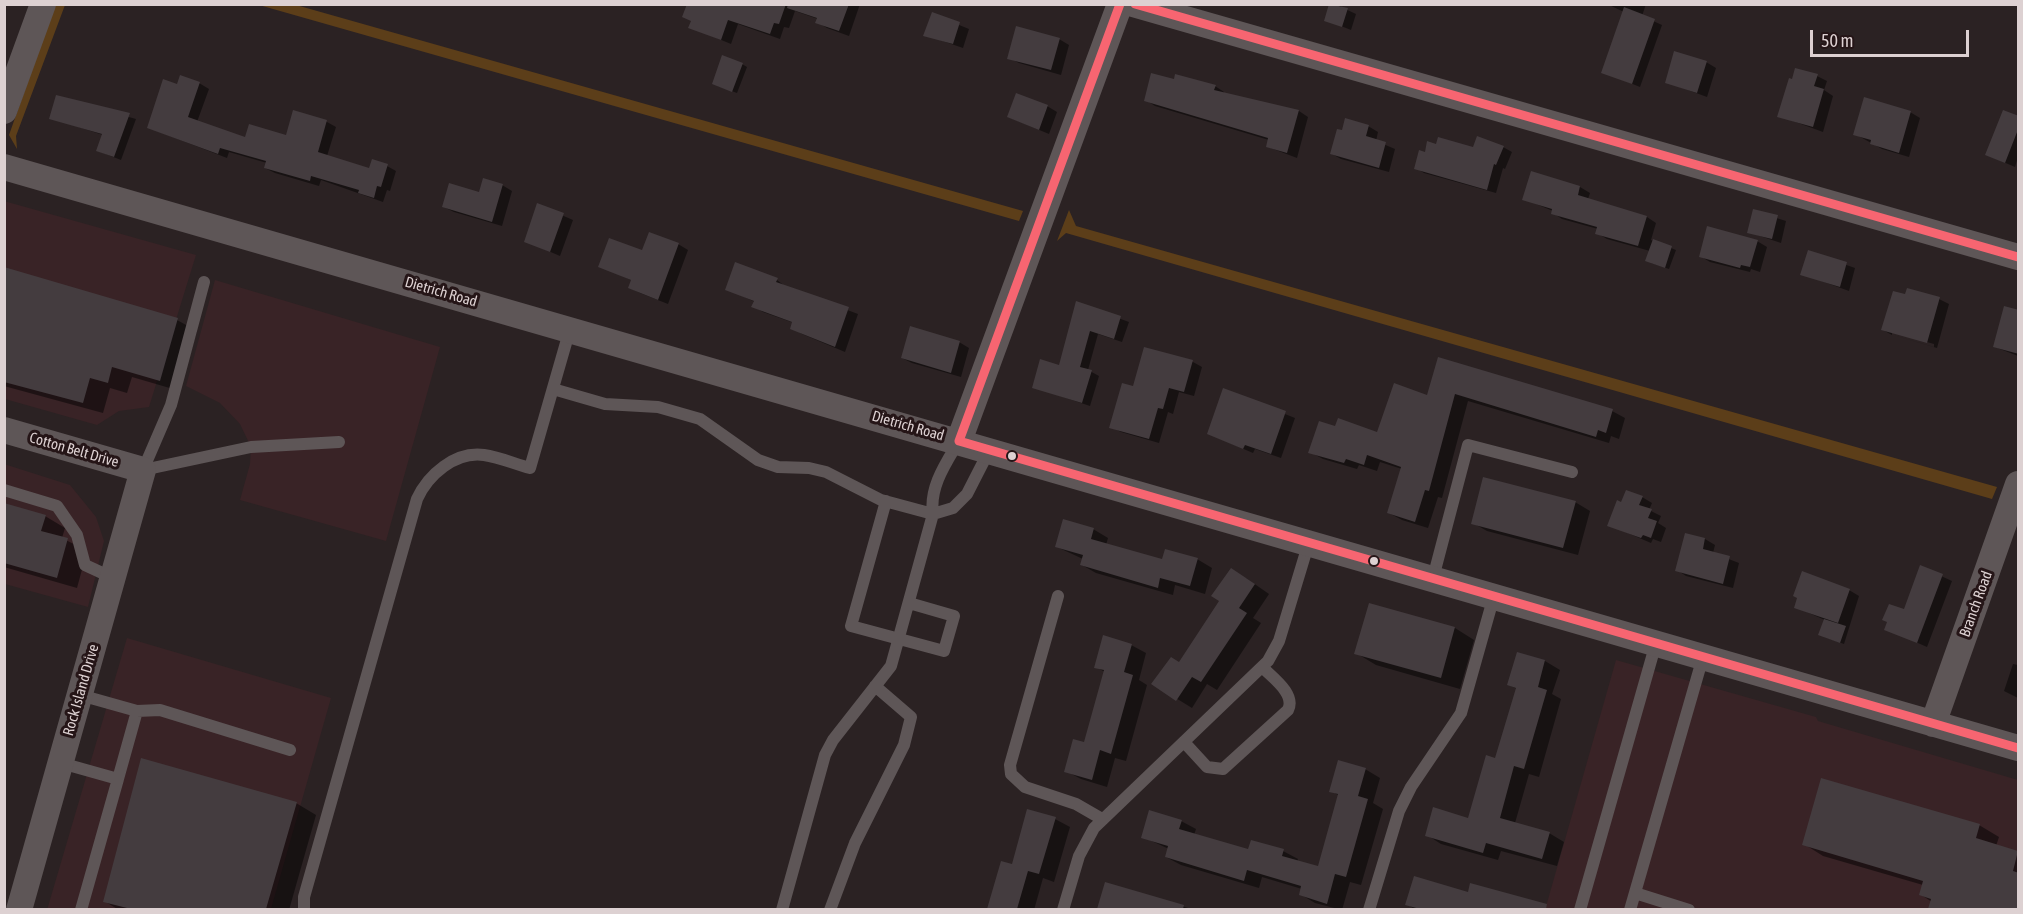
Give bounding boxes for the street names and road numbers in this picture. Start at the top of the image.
street label: Dietrich Road [403,273,479,311]
street label: Dietrich Road [870,407,946,445]
street label: Cotton Belt Drive [27,429,121,471]
street label: Branch Road [1956,569,1996,639]
street label: Rock Island Drive [59,642,103,738]

